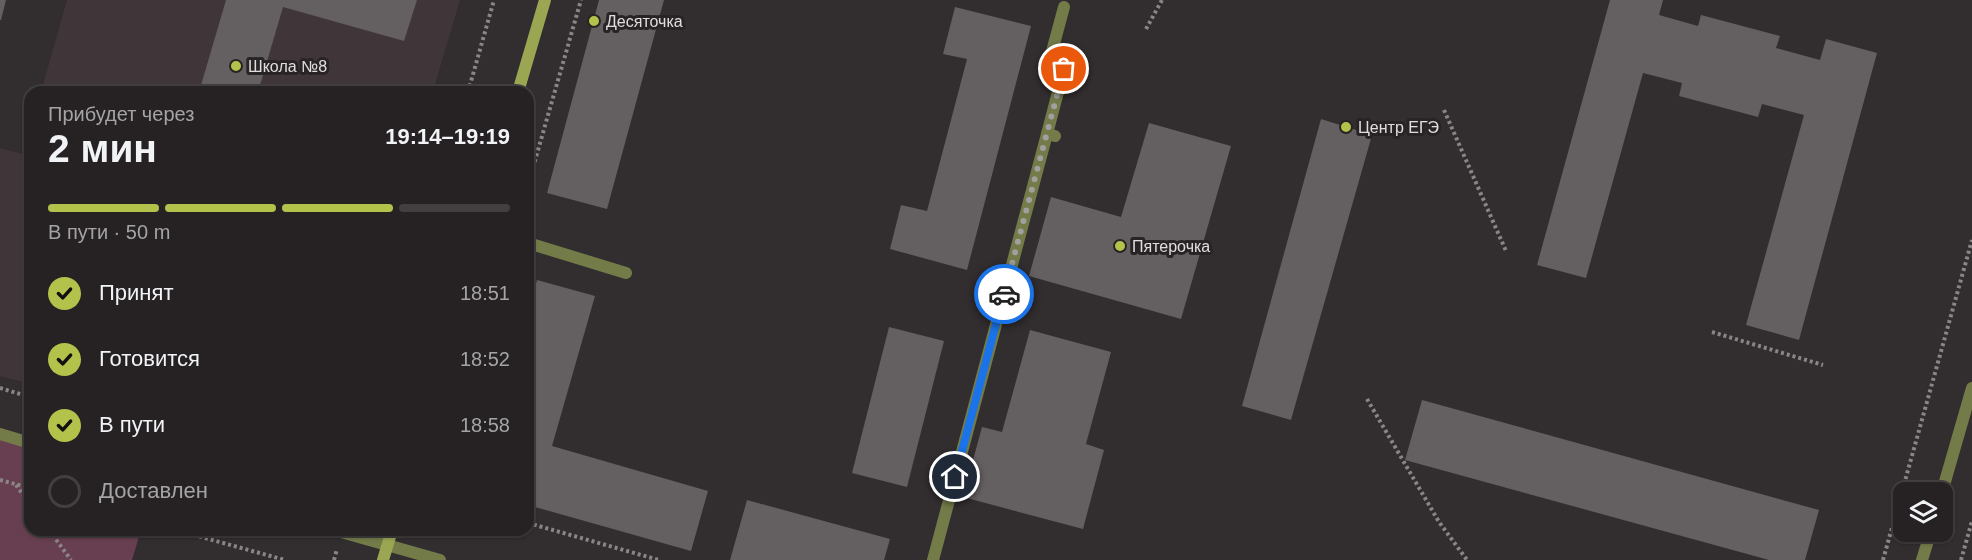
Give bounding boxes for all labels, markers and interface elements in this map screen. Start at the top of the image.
place label: Десяточка [606,13,683,30]
marker: Десяточка [587,14,601,28]
pin [1038,43,1089,94]
icon: bag [1047,52,1080,85]
place label: Школа №8 [248,58,327,75]
marker: Школа №8 [229,59,243,73]
text: Прибудет через [48,103,194,125]
place label: Центр ЕГЭ [1358,119,1439,136]
marker: Центр ЕГЭ [1339,120,1353,134]
text: 19:14–19:19 [385,124,510,149]
text: 2 мин [48,127,157,170]
text: В пути · 50 m [48,221,170,243]
place label: Пятерочка [1132,238,1210,255]
marker: Пятерочка [1113,239,1127,253]
courier [974,264,1034,324]
icon: check [48,277,81,310]
icon: car [988,278,1021,311]
text: Принят [99,280,173,305]
text: 18:51 [460,282,510,304]
icon: check [48,343,81,376]
text: Готовится [99,346,200,371]
text: 18:52 [460,348,510,370]
icon: check [48,409,81,442]
text: В пути [99,412,165,437]
text: 18:58 [460,414,510,436]
pin [929,451,980,502]
icon: home [938,460,971,493]
text: Доставлен [99,478,208,503]
map controls [1893,482,1953,542]
button: layers [1893,482,1953,542]

